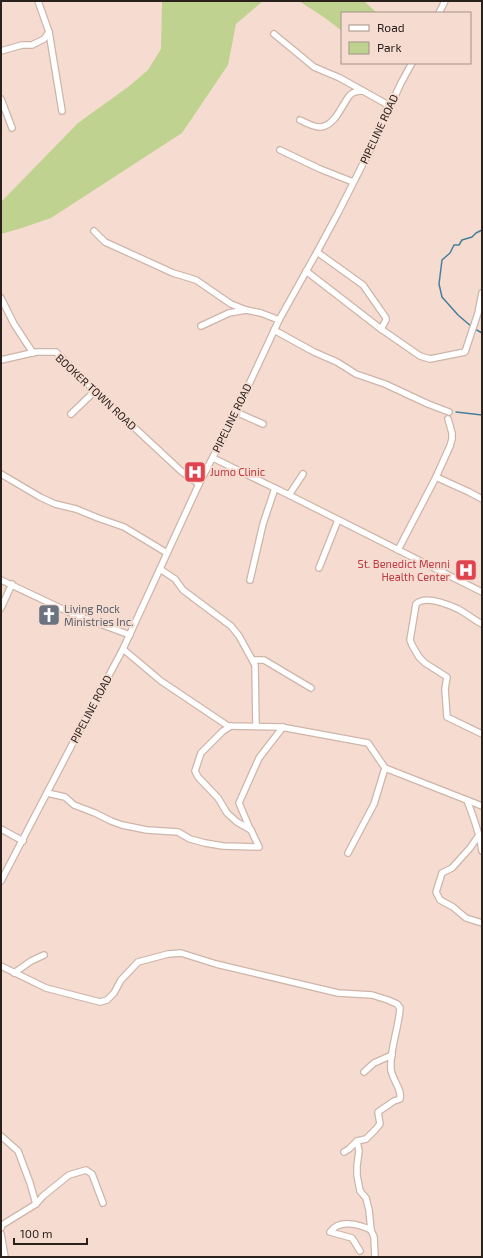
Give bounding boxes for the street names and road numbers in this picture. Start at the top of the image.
street label: PIPELINE ROAD [357,92,400,166]
street label: BOOKER TOWN ROAD [53,351,139,432]
street label: PIPELINE ROAD [209,381,254,454]
street label: PIPELINE ROAD [67,673,114,745]

